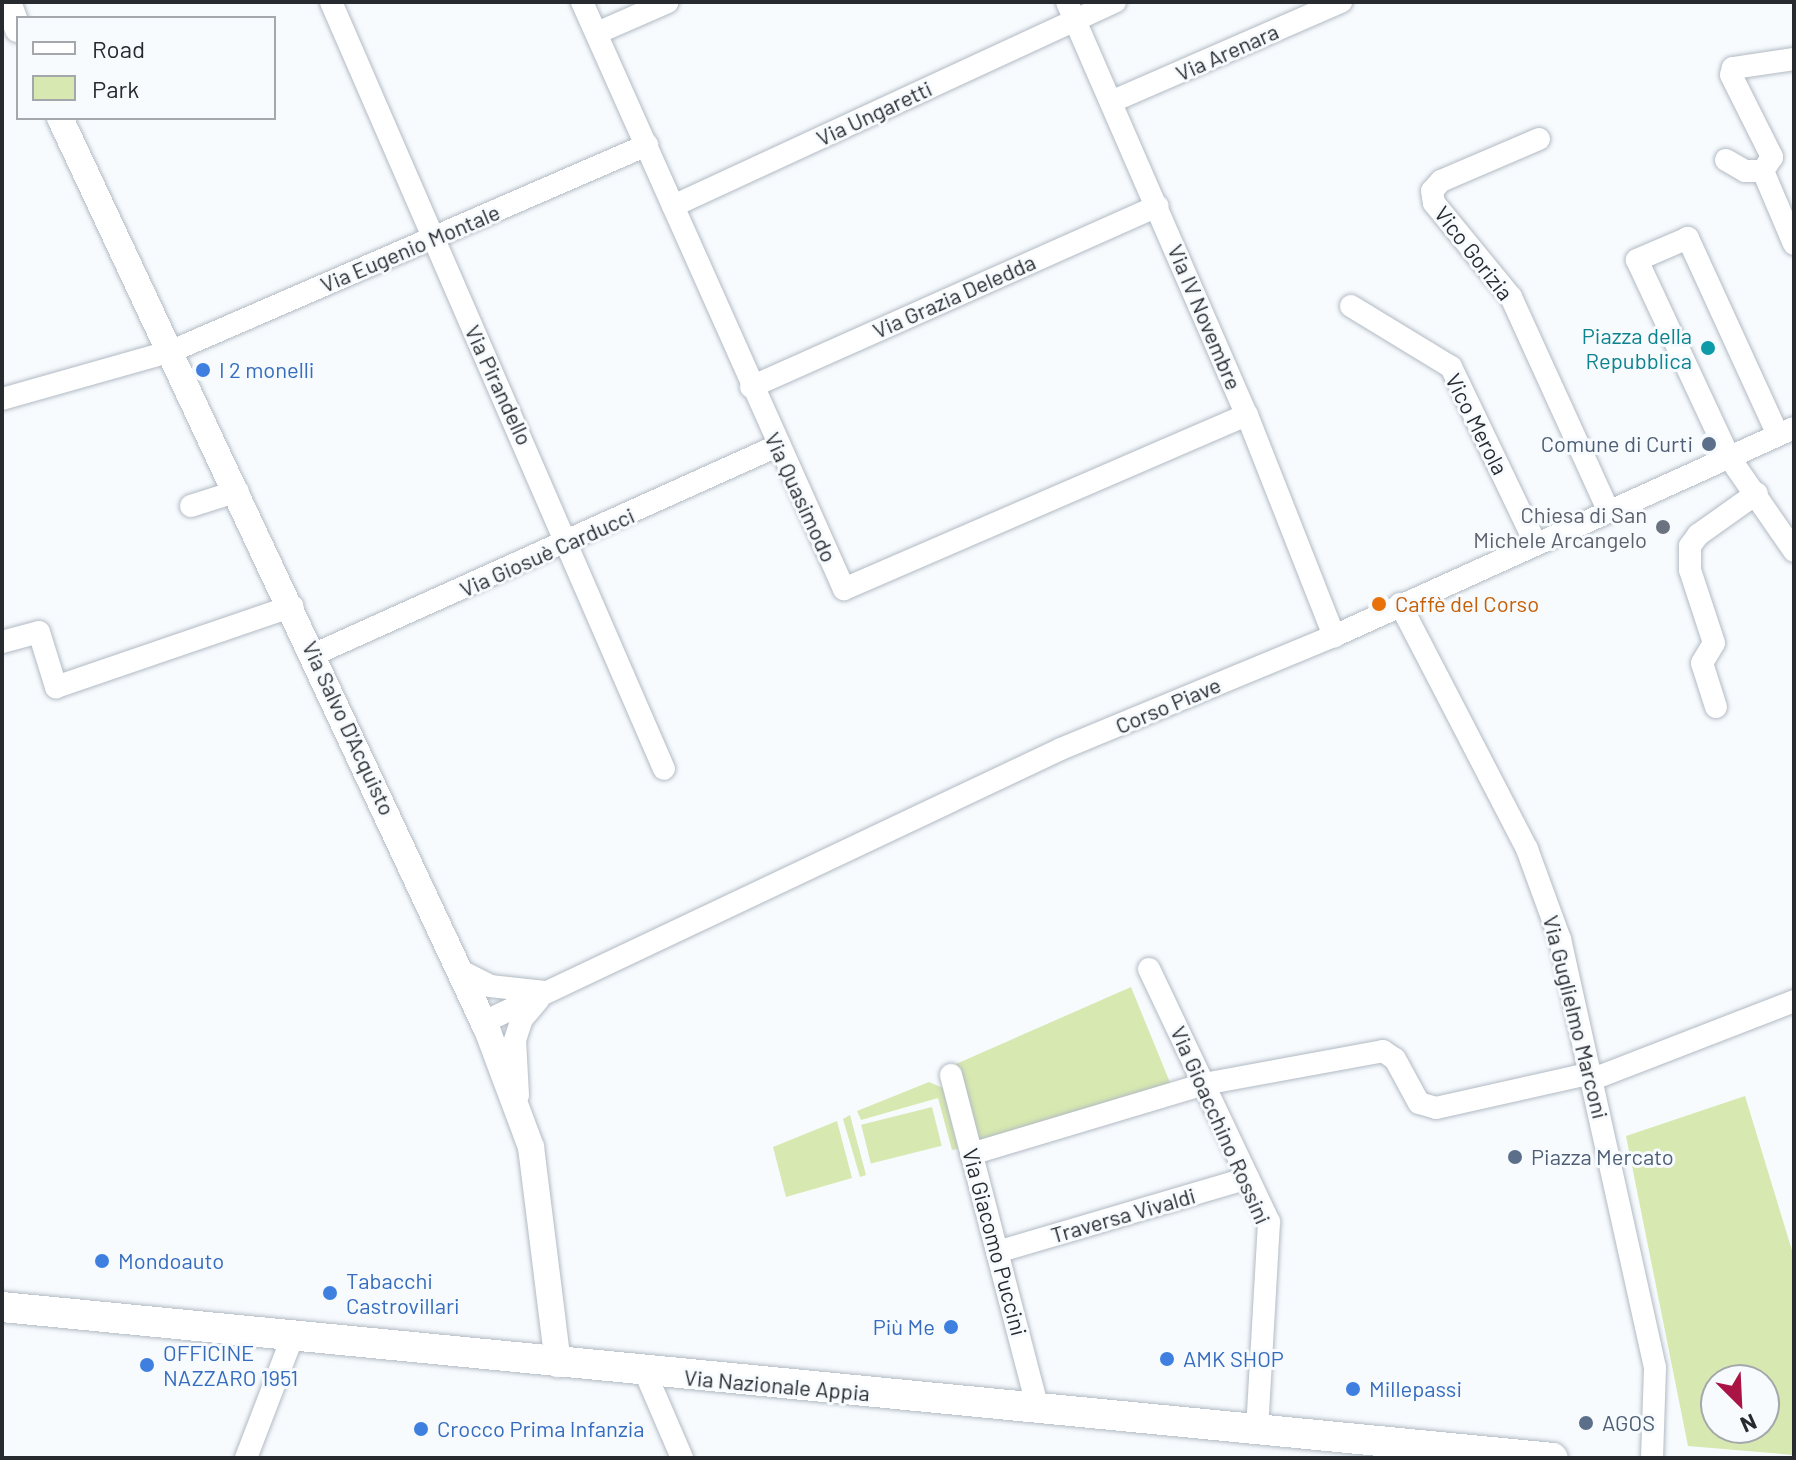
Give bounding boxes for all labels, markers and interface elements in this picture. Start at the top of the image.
legend [16,16,276,120]
street label: Via Arenara [1172,18,1282,86]
text: Road [92,34,145,63]
text: Park [92,74,139,103]
street label: Via Ungaretti [812,75,936,151]
street label: Via Eugenio Montale [316,198,504,298]
street label: Vico Gorizia [1429,201,1519,305]
street label: Via IV Novembre [1163,240,1247,394]
street label: Via Grazia Deledda [869,248,1039,344]
street label: Via Pirandello [460,321,538,449]
place label: Piazza della Repubblica [1582,322,1692,374]
marker: Piazza della Repubblica [1699,339,1717,357]
place label: I 2 monelli [219,357,314,383]
marker: I 2 monelli [194,361,212,379]
street label: Vico Merola [1440,369,1514,479]
street label: Via Quasimodo [759,428,843,566]
place label: Comune di Curti [1541,431,1693,457]
marker: Comune di Curti [1700,435,1718,453]
place label: Chiesa di San Michele Arcangelo [1473,501,1647,552]
street label: Via Giosuè Carducci [456,502,638,602]
marker: Chiesa di San Michele Arcangelo [1654,518,1672,536]
place label: Caffè del Corso [1395,591,1539,617]
marker: Caffè del Corso [1370,595,1388,613]
street label: Via Salvo D'Acquisto [297,637,401,819]
street label: Corso Piave [1111,671,1225,739]
street label: Via Guglielmo Marconi [1538,912,1614,1122]
street label: Via Gioacchino Rossini [1165,1022,1277,1228]
place label: Piazza Mercato [1531,1144,1674,1170]
street label: Via Giacomo Puccini [957,1145,1033,1339]
marker: Piazza Mercato [1506,1148,1524,1166]
street label: Traversa Vivaldi [1048,1182,1198,1248]
place label: Mondoauto [118,1248,224,1274]
marker: Mondoauto [93,1252,111,1270]
place label: Tabacchi Castrovillari [346,1267,459,1318]
marker: Tabacchi Castrovillari [321,1284,339,1302]
place label: Più Me [873,1314,935,1340]
marker: Più Me [942,1318,960,1336]
place label: OFFICINE NAZZARO 1951 [163,1339,298,1390]
place label: AMK SHOP [1183,1346,1284,1372]
marker: AMK SHOP [1158,1350,1176,1368]
marker: OFFICINE NAZZARO 1951 [138,1356,156,1374]
street label: Via Nazionale Appia [683,1364,871,1406]
north arrow [1700,1364,1780,1444]
place label: Millepassi [1369,1376,1462,1402]
marker: Millepassi [1344,1380,1362,1398]
text: N [1737,1409,1761,1439]
place label: AGOS [1602,1410,1655,1436]
marker: AGOS [1577,1414,1595,1432]
place label: Crocco Prima Infanzia [437,1416,645,1442]
marker: Crocco Prima Infanzia [412,1420,430,1438]

